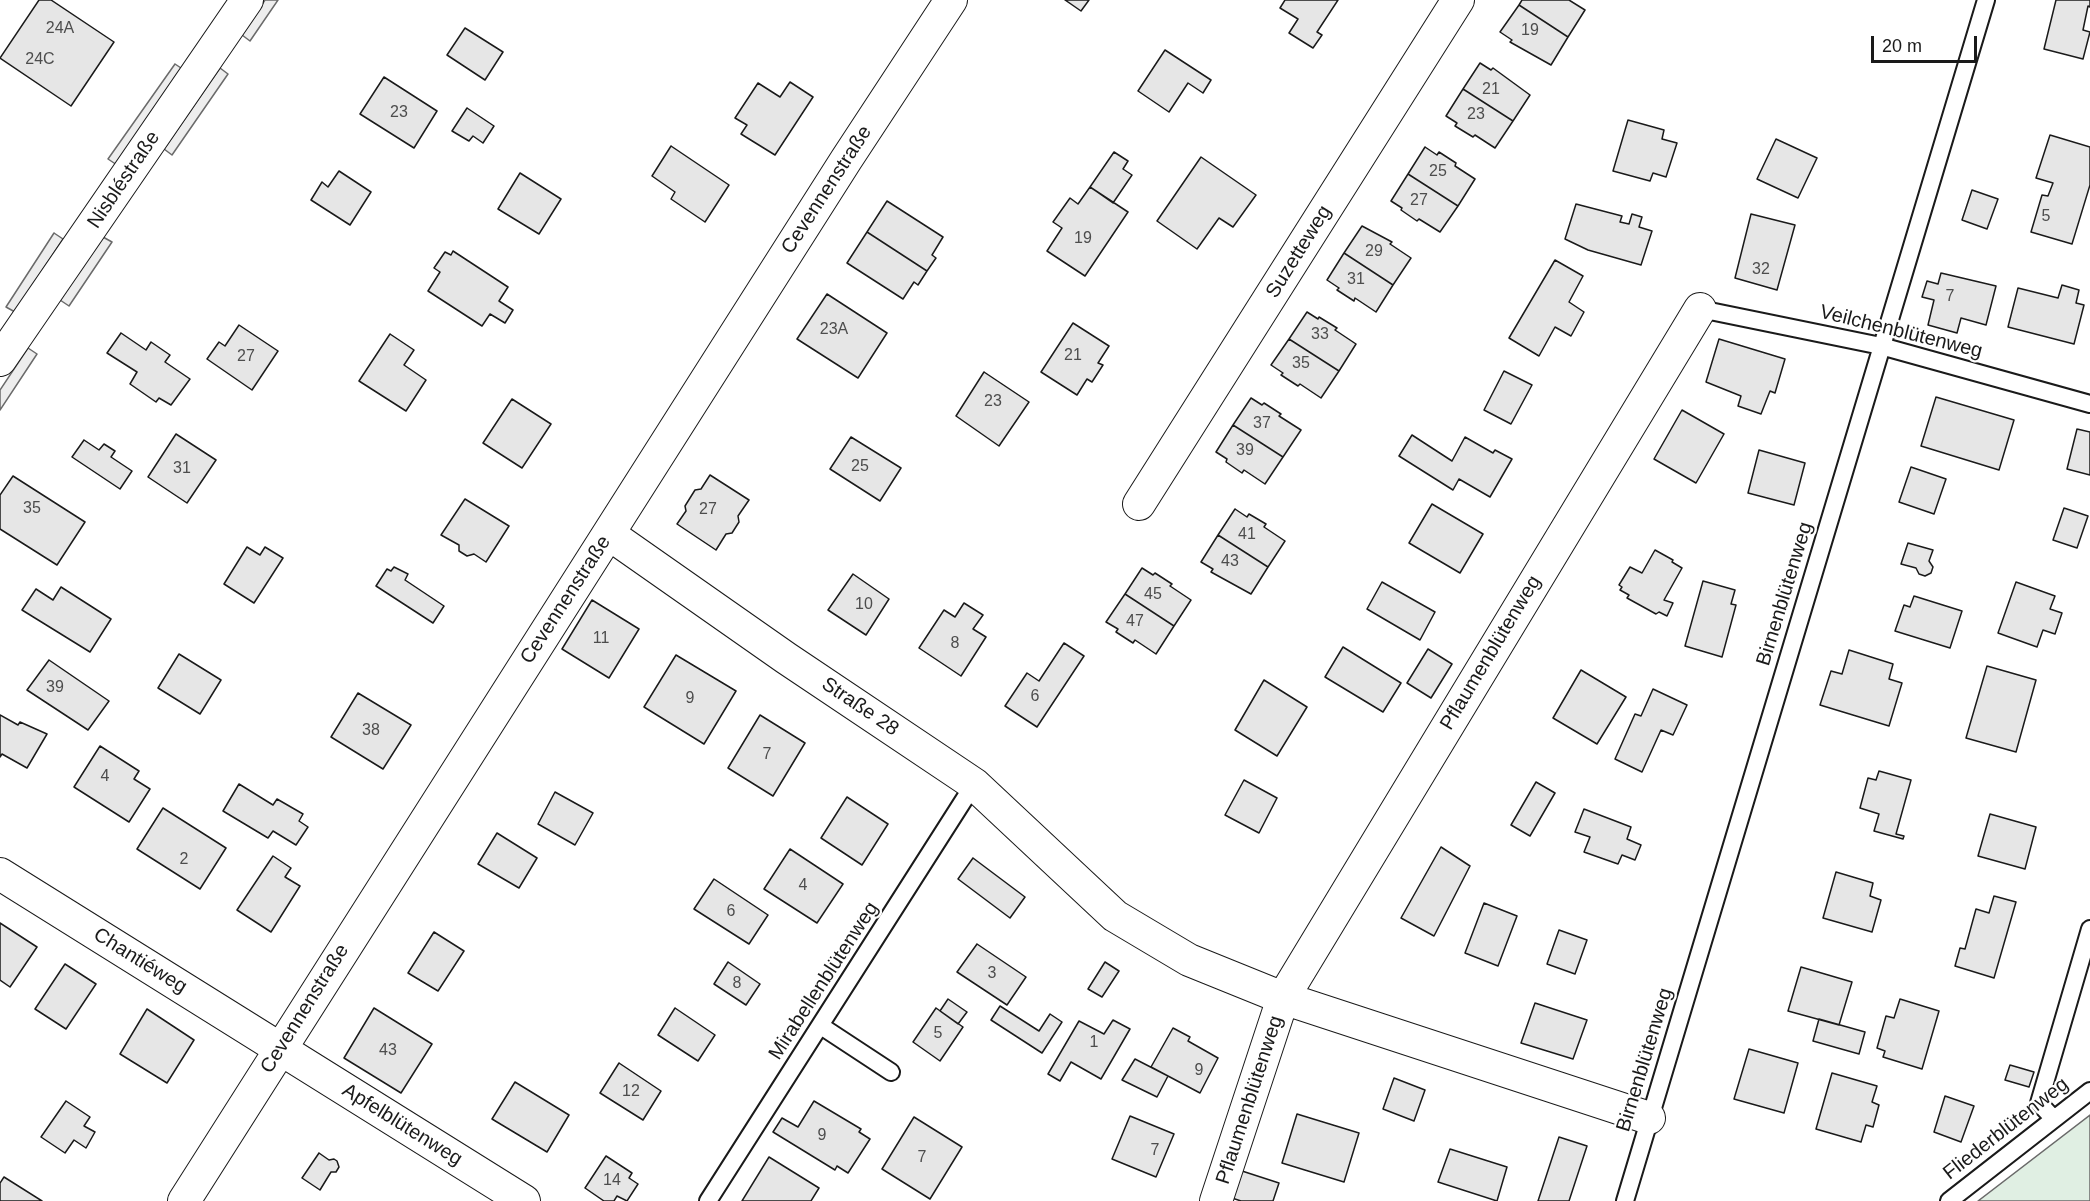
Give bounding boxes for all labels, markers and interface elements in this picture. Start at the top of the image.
house number: 24A [46,19,74,39]
house number: 19 [1521,21,1539,41]
scale bar [1874,24,1980,62]
text: 20 m [1882,36,1922,56]
house number: 24C [25,50,55,70]
house number: 21 [1482,80,1500,100]
house number: 23 [390,103,408,123]
house number: 23 [1467,105,1485,125]
street label: Cevennenstraße [777,121,877,259]
street label: Nisbléstraße [83,127,165,233]
house number: 25 [1429,162,1447,182]
house number: 27 [1410,191,1428,211]
street label: Suzetteweg [1261,201,1337,303]
house number: 5 [2042,207,2050,227]
house number: 19 [1074,229,1092,249]
house number: 29 [1365,242,1383,262]
house number: 32 [1752,260,1770,280]
house number: 31 [1347,270,1365,290]
house number: 7 [1946,287,1954,307]
street label: Veilchenblütenweg [1817,300,1985,364]
house number: 23A [820,320,848,340]
house number: 33 [1311,325,1329,345]
house number: 21 [1064,346,1082,366]
house number: 27 [237,347,255,367]
house number: 35 [1292,354,1310,374]
house number: 23 [984,392,1002,412]
house number: 37 [1253,414,1271,434]
house number: 39 [1236,441,1254,461]
house number: 25 [851,457,869,477]
house number: 31 [173,459,191,479]
house number: 35 [23,499,41,519]
house number: 27 [699,500,717,520]
street label: Birnenblütenweg [1752,519,1818,669]
house number: 41 [1238,525,1256,545]
street label: Cevennenstraße [516,531,616,669]
house number: 43 [1221,552,1239,572]
street label: Pflaumenblütenweg [1435,572,1547,734]
house number: 45 [1144,585,1162,605]
house number: 10 [855,595,873,615]
house number: 47 [1126,612,1144,632]
house number: 11 [593,629,609,649]
house number: 8 [951,634,959,654]
street label: Straße 28 [817,672,903,742]
house number: 39 [46,678,64,698]
house number: 6 [1031,687,1039,707]
house number: 9 [686,689,694,709]
house number: 38 [362,721,380,741]
house number: 7 [763,745,771,765]
house number: 4 [101,767,109,787]
house number: 2 [180,850,188,870]
house number: 4 [799,876,807,896]
street label: Mirabellenblütenweg [764,898,884,1064]
house number: 6 [727,902,735,922]
street label: Chantiéweg [89,923,191,999]
street label: Cevennenstraße [256,940,354,1078]
house number: 3 [988,964,996,984]
house number: 8 [733,974,741,994]
street label: Birnenblütenweg [1612,985,1678,1135]
street label: Pflaumenblütenweg [1211,1013,1289,1187]
house number: 5 [934,1024,942,1044]
house number: 1 [1090,1033,1098,1053]
house number: 43 [379,1041,397,1061]
house number: 9 [1195,1061,1203,1081]
street label: Fliederblütenweg [1939,1073,2073,1185]
street label: Apfelblütenweg [338,1079,466,1171]
house number: 12 [622,1082,640,1102]
house number: 9 [818,1126,826,1146]
house number: 7 [1151,1141,1159,1161]
house number: 7 [918,1148,926,1168]
house number: 14 [603,1171,621,1191]

